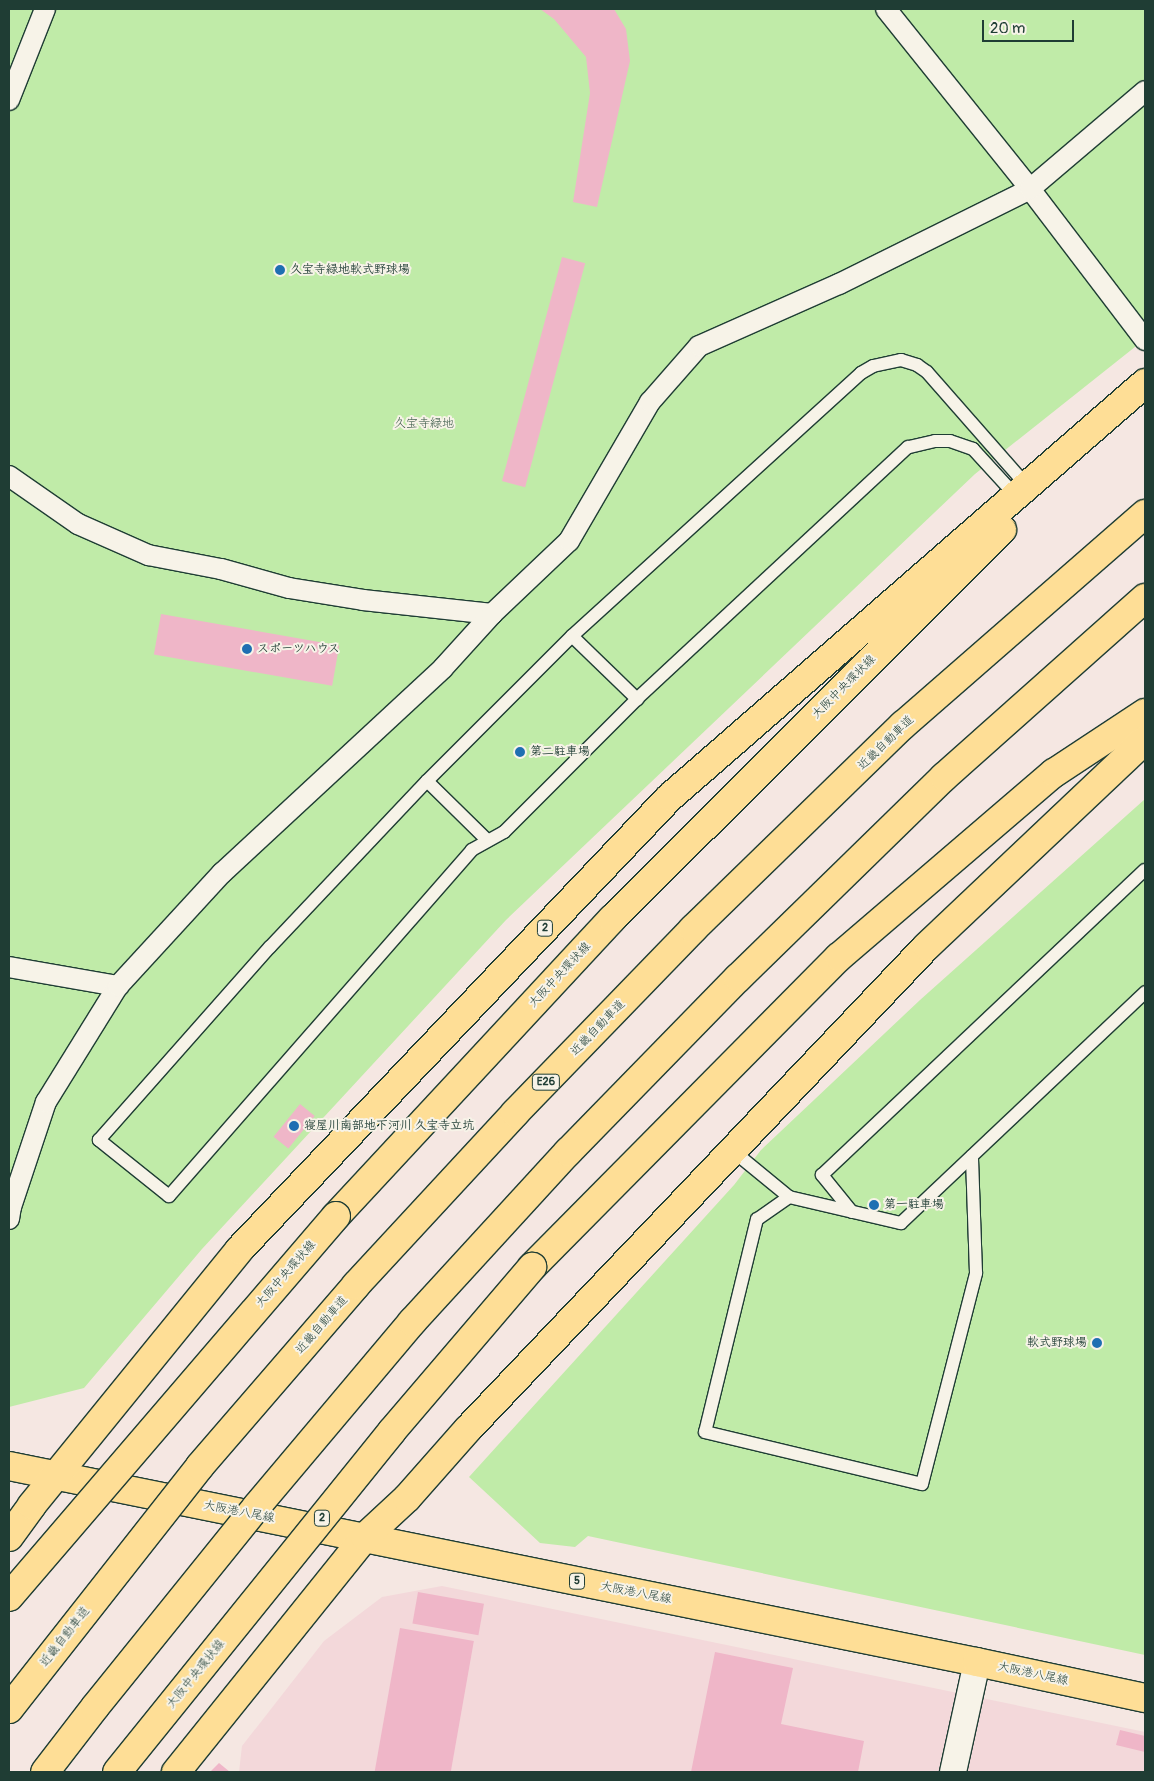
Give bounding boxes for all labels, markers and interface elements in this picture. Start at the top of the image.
scale bar [984,10,1076,42]
text: 20 m [990,19,1025,38]
place label: 久宝寺緑地軟式野球場 [290,263,410,277]
marker: 久宝寺緑地軟式野球場 [274,264,286,276]
park label: 久宝寺緑地 [394,417,454,431]
place label: スポーツハウス [257,642,341,656]
marker: スポーツハウス [241,643,253,655]
street label: 大阪中央環状線 [809,652,879,722]
street label: 近畿自動車道 [855,713,917,773]
place label: 第二駐車場 [530,745,590,759]
marker: 第二駐車場 [514,746,526,758]
road number: 2 [536,920,554,936]
street label: 大阪中央環状線 [526,939,594,1011]
street label: 近畿自動車道 [568,997,628,1059]
road number: E26 [531,1074,561,1090]
place label: 寝屋川南部地下河川 久宝寺立坑 [304,1119,475,1133]
marker: 寝屋川南部地下河川 久宝寺立坑 [288,1120,300,1132]
place label: 第一駐車場 [884,1198,944,1212]
marker: 第一駐車場 [868,1199,880,1211]
street label: 大阪中央環状線 [253,1238,319,1310]
street label: 近畿自動車道 [293,1293,351,1357]
place label: 軟式野球場 [1027,1336,1087,1350]
marker: 軟式野球場 [1091,1337,1103,1349]
street label: 大阪港八尾線 [202,1498,276,1526]
road number: 2 [313,1510,331,1526]
road number: 5 [568,1572,586,1590]
street label: 大阪港八尾線 [599,1579,673,1607]
street label: 近畿自動車道 [37,1604,93,1670]
street label: 大阪中央環状線 [164,1637,228,1711]
street label: 大阪港八尾線 [996,1659,1070,1689]

